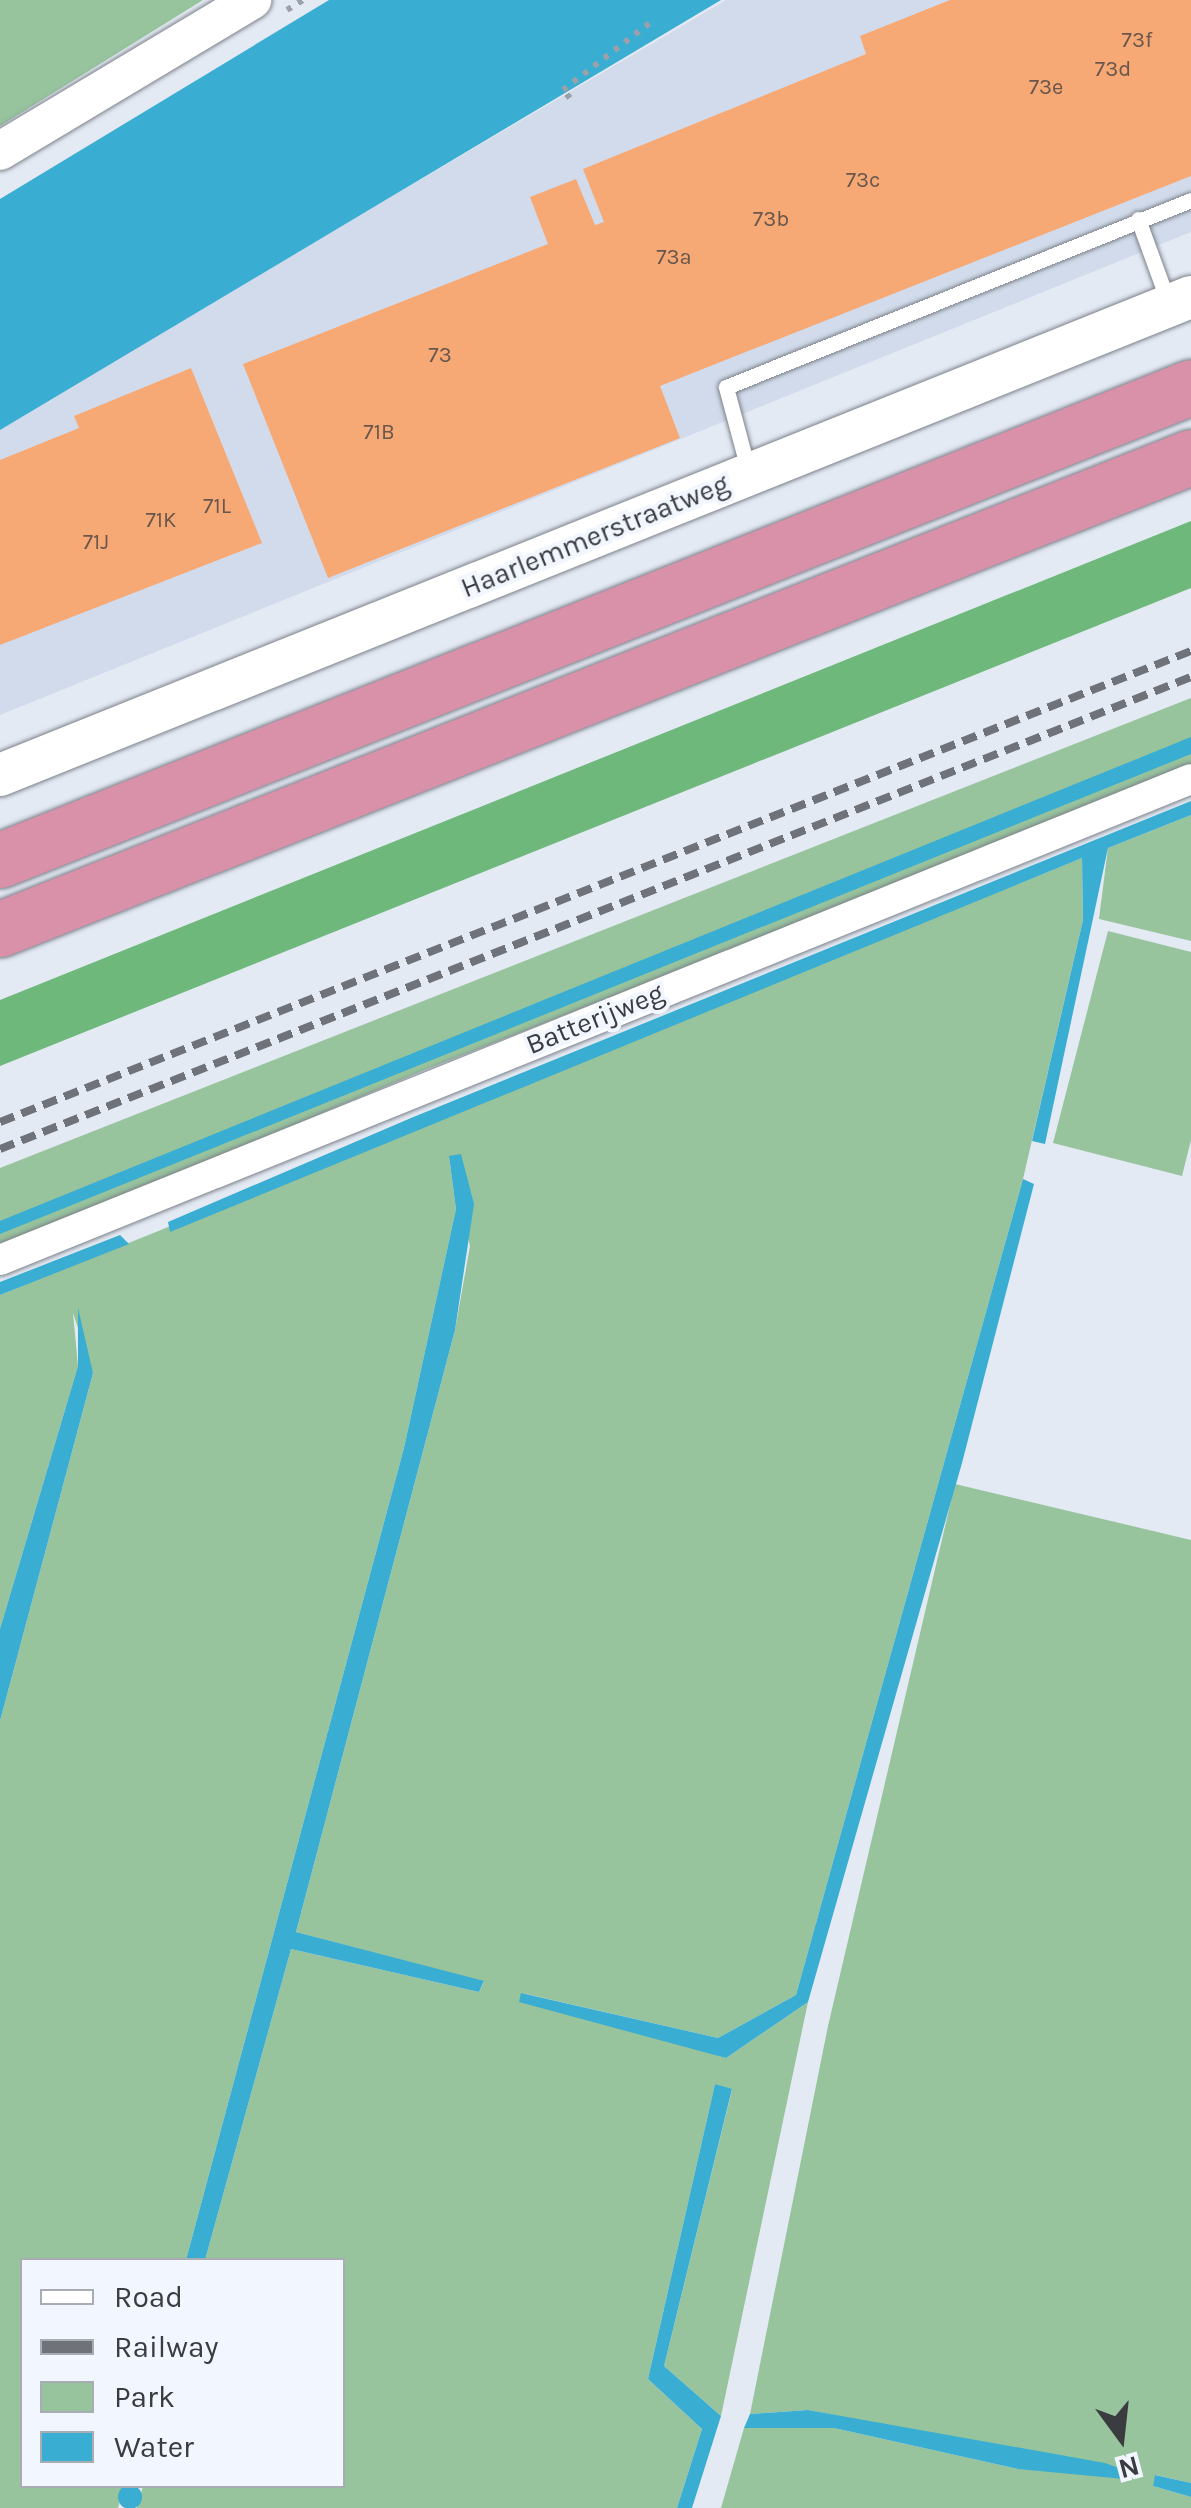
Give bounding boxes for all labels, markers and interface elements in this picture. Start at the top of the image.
house number: 73f [1122,28,1152,54]
house number: 73d [1095,57,1131,83]
house number: 73e [1029,75,1063,101]
house number: 73c [846,168,880,194]
house number: 73b [753,207,789,233]
house number: 73a [656,245,692,271]
house number: 73 [428,343,452,369]
house number: 71B [363,420,395,446]
street label: Haarlemmerstraatweg [456,467,734,605]
house number: 71L [203,494,231,520]
house number: 71K [146,508,176,534]
house number: 71J [83,530,109,556]
street label: Batterijweg [521,976,669,1062]
legend [20,2258,345,2488]
text: Road [114,2279,183,2315]
text: Railway [114,2329,218,2365]
text: Park [114,2379,175,2415]
north arrow [1071,2388,1171,2488]
text: Water [114,2429,194,2465]
text: N [1115,2449,1143,2486]

